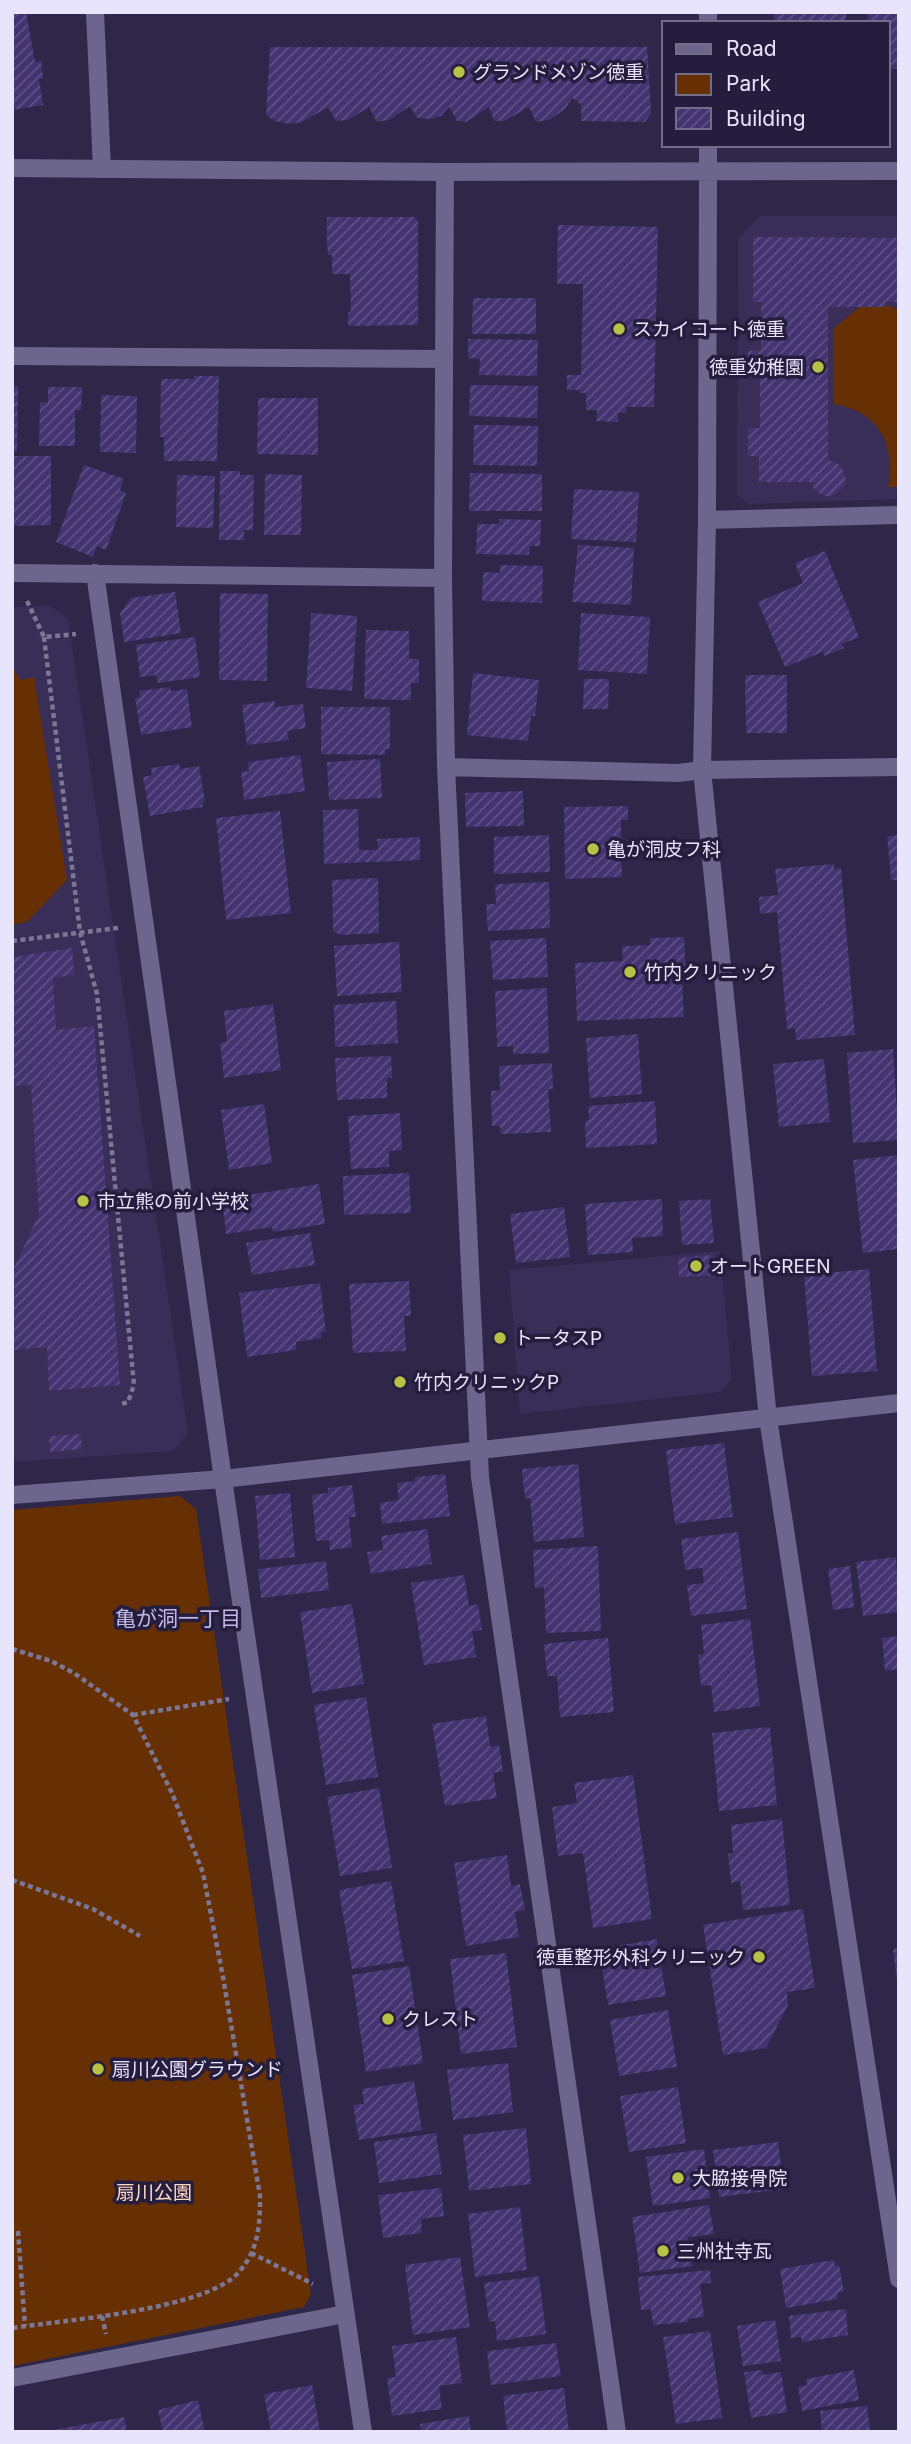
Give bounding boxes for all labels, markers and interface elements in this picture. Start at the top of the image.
legend [662,21,890,147]
text: Road [726,36,777,61]
place label: グランドメゾン徳重 [473,61,644,84]
marker: グランドメゾン徳重 [451,64,467,80]
text: Park [726,71,771,96]
text: Building [726,106,806,131]
place label: スカイコート徳重 [633,318,785,341]
marker: スカイコート徳重 [611,321,627,337]
place label: 徳重幼稚園 [709,356,804,379]
marker: 徳重幼稚園 [810,359,826,375]
place label: 亀が洞皮フ科 [607,838,721,861]
marker: 亀が洞皮フ科 [585,841,601,857]
place label: 竹内クリニック [644,961,777,984]
marker: 竹内クリニック [622,964,638,980]
place label: 市立熊の前小学校 [97,1190,249,1213]
marker: 市立熊の前小学校 [75,1193,91,1209]
place label: オートGREEN [710,1255,831,1278]
marker: オートGREEN [688,1258,704,1274]
place label: トータスP [514,1327,602,1350]
marker: トータスP [492,1330,508,1346]
place label: 竹内クリニックP [414,1371,559,1394]
marker: 竹内クリニックP [392,1374,408,1390]
district label: 亀が洞一丁目 [115,1606,241,1631]
place label: 徳重整形外科クリニック [536,1946,745,1969]
marker: 徳重整形外科クリニック [751,1949,767,1965]
place label: クレスト [402,2008,478,2031]
marker: クレスト [380,2011,396,2027]
place label: 扇川公園グラウンド [112,2058,283,2081]
marker: 扇川公園グラウンド [90,2061,106,2077]
place label: 大脇接骨院 [692,2167,787,2190]
marker: 大脇接骨院 [670,2170,686,2186]
park label: 扇川公園 [116,2181,192,2204]
place label: 三州社寺瓦 [677,2240,772,2263]
marker: 三州社寺瓦 [655,2243,671,2259]

